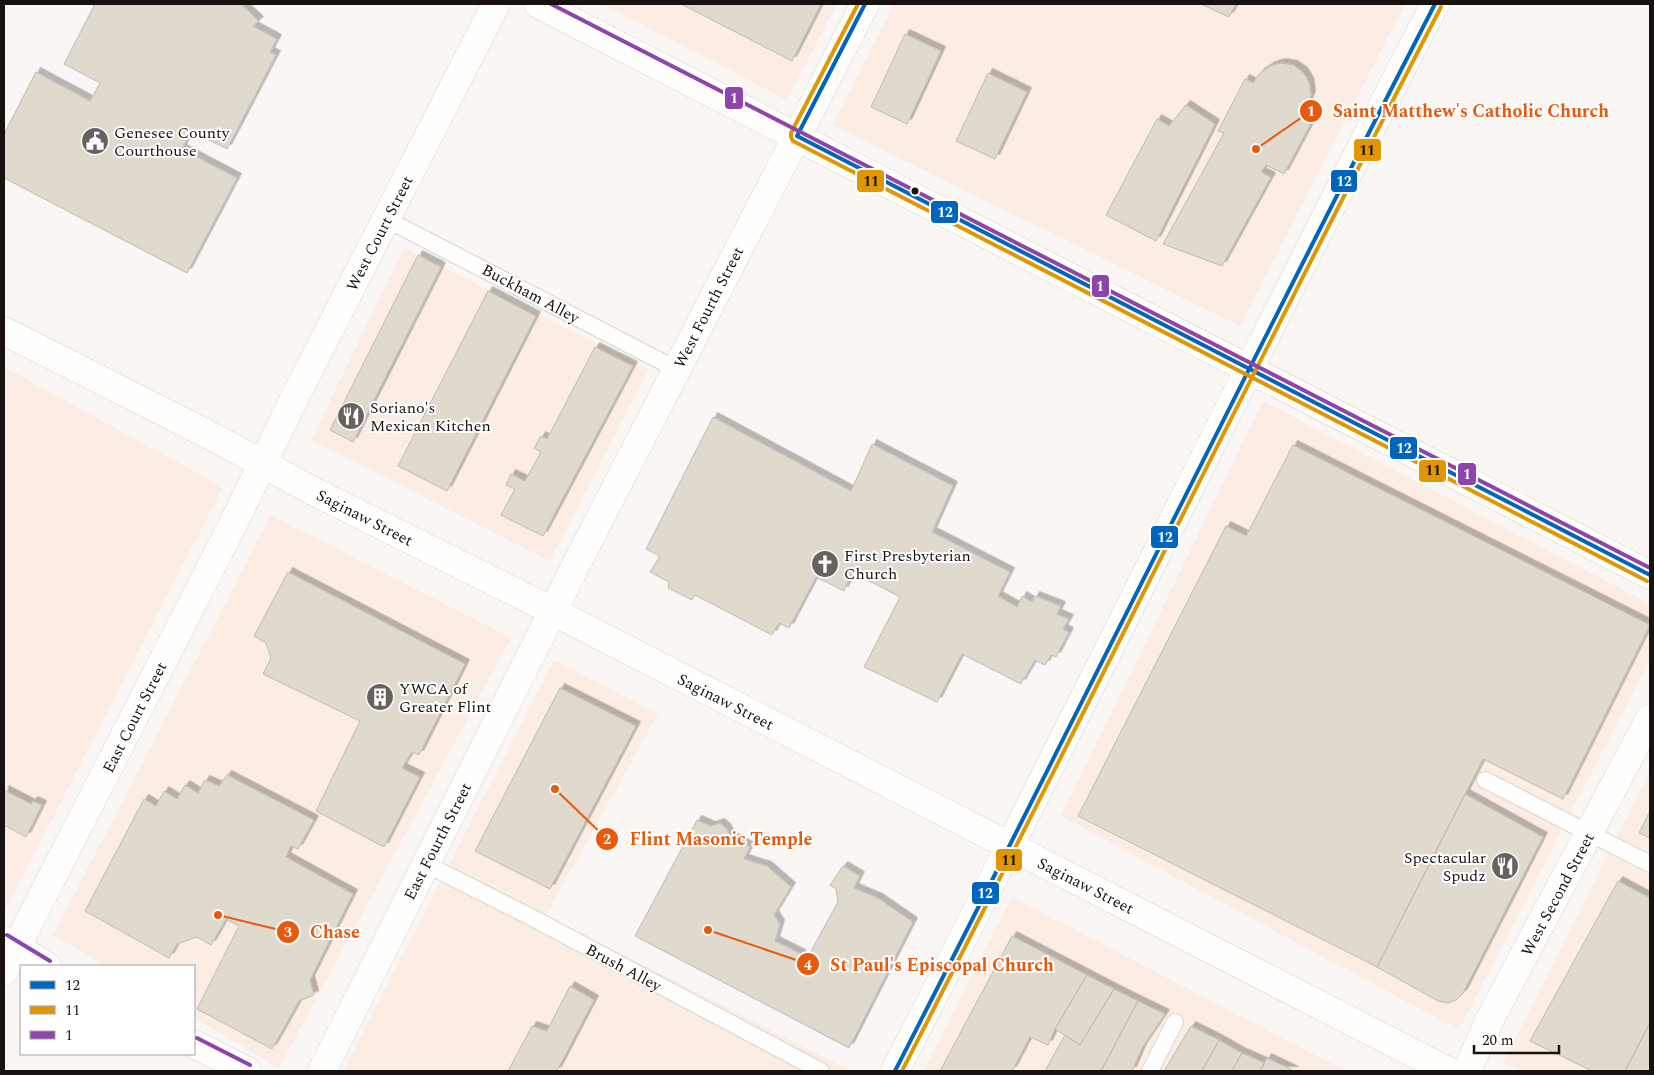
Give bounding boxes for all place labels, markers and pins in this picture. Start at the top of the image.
callout: Saint Matthew's Catholic Church [1298,94,1620,127]
place label: Genesee County Courthouse [114,121,231,163]
public building icon: Genesee County Courthouse [80,126,110,156]
unlabelled marker [910,186,920,196]
place label: Soriano's Mexican Kitchen [370,396,491,438]
restaurant icon: Soriano's Mexican Kitchen [336,401,366,431]
place label: First Presbyterian Church [844,544,971,586]
church icon: First Presbyterian Church [810,549,840,579]
place label: YWCA of Greater Flint [399,677,492,719]
building icon: YWCA of Greater Flint [365,682,395,712]
callout: Flint Masonic Temple [595,822,823,855]
place label: Spectacular Spudz [1404,846,1486,888]
restaurant icon: Spectacular Spudz [1490,851,1520,881]
callout: Chase [275,915,370,948]
callout: St Paul's Episcopal Church [795,948,1064,981]

